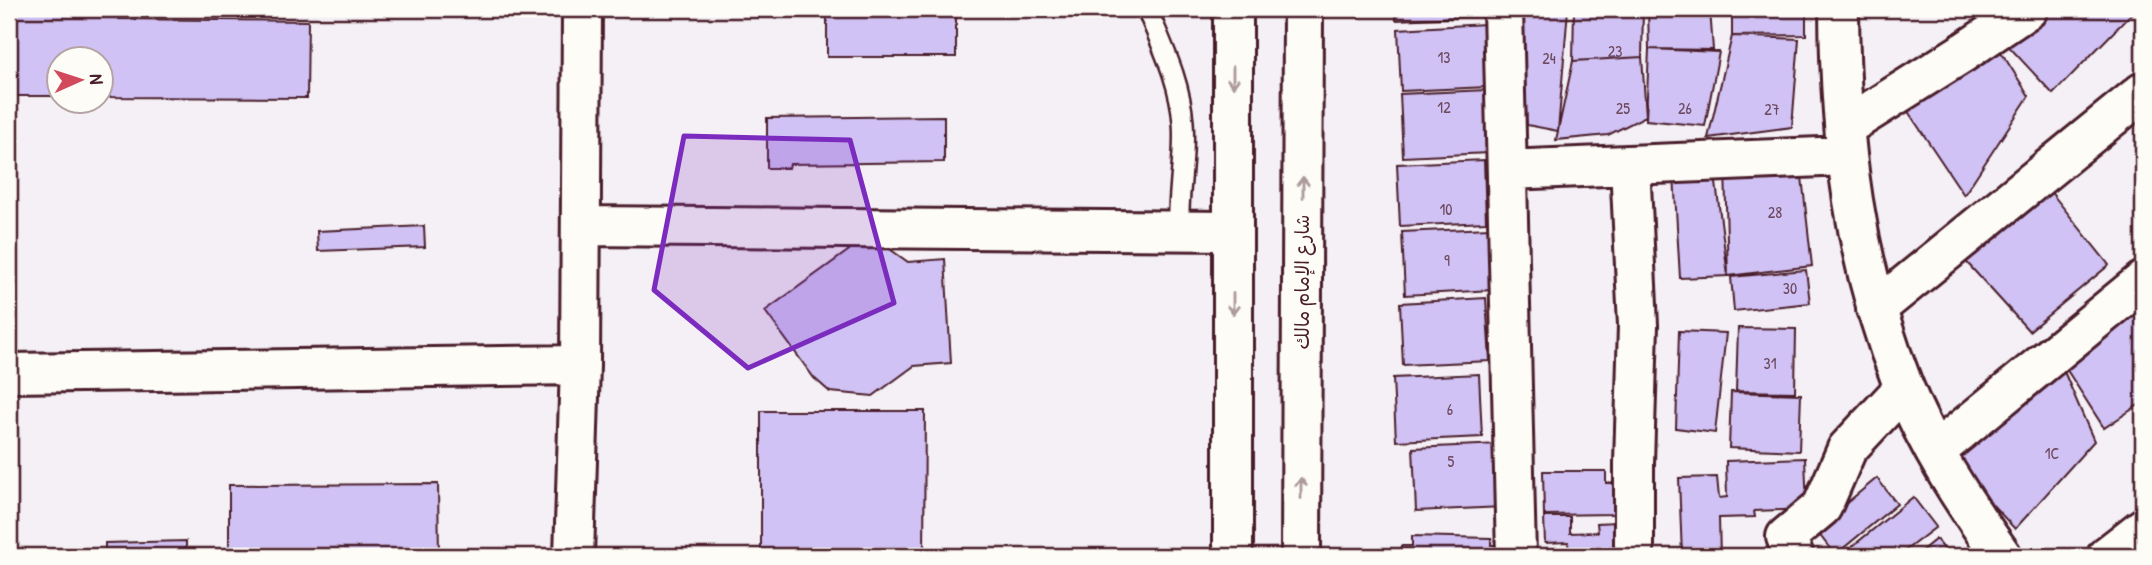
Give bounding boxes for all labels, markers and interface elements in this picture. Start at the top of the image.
house number: 23 [1608,40,1622,62]
north arrow [46,46,116,116]
house number: 13 [1438,46,1450,68]
house number: 24 [1542,47,1556,69]
one-way arrow [1226,65,1240,88]
text: N [84,73,110,85]
house number: 12 [1437,96,1451,118]
house number: 25 [1616,97,1630,119]
house number: 26 [1678,97,1692,119]
house number: 27 [1764,98,1780,120]
one-way arrow [1296,176,1310,199]
house number: 10 [1440,198,1452,220]
house number: 28 [1768,201,1782,223]
street label: شارع الإمام مالك [1289,215,1317,349]
house number: 9 [1444,249,1450,271]
house number: 30 [1783,277,1797,299]
one-way arrow [1226,293,1240,316]
house number: 31 [1764,352,1777,374]
house number: 6 [1447,398,1453,420]
house number: 1C [2045,442,2060,464]
house number: 5 [1448,450,1455,472]
one-way arrow [1294,477,1308,500]

